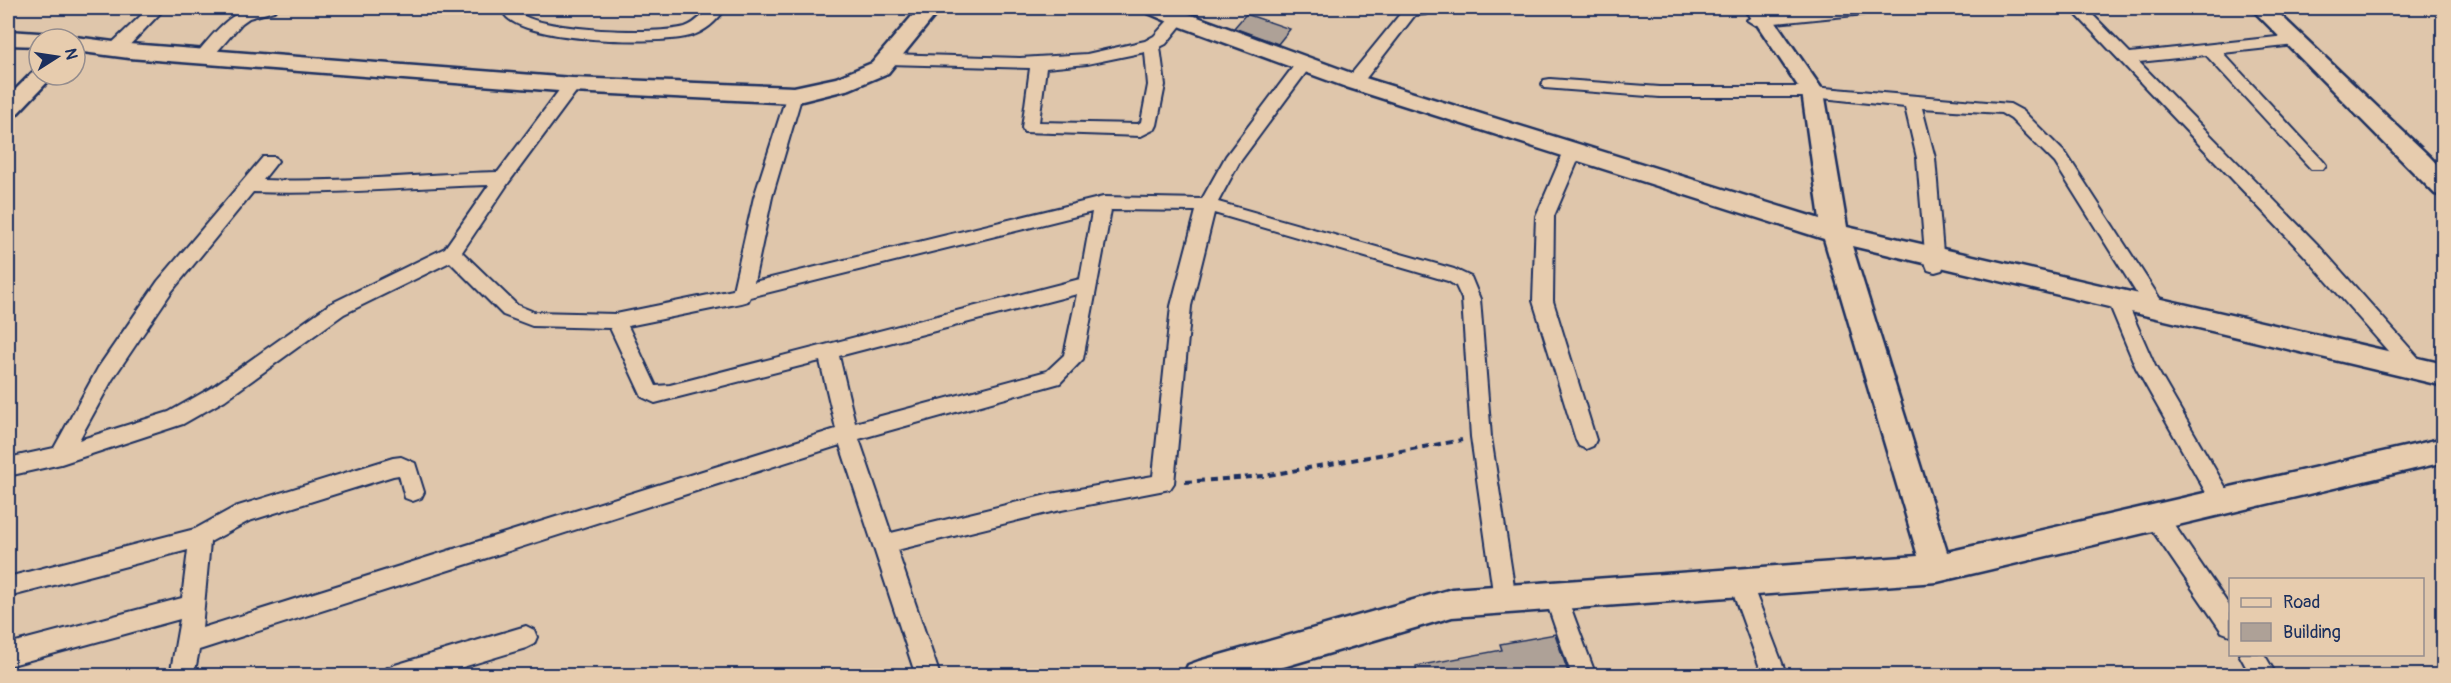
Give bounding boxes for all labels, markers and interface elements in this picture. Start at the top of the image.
north arrow [27,27,87,87]
text: N [60,47,82,62]
legend [2229,578,2424,656]
text: Road [2283,591,2320,614]
text: Building [2283,621,2341,644]

